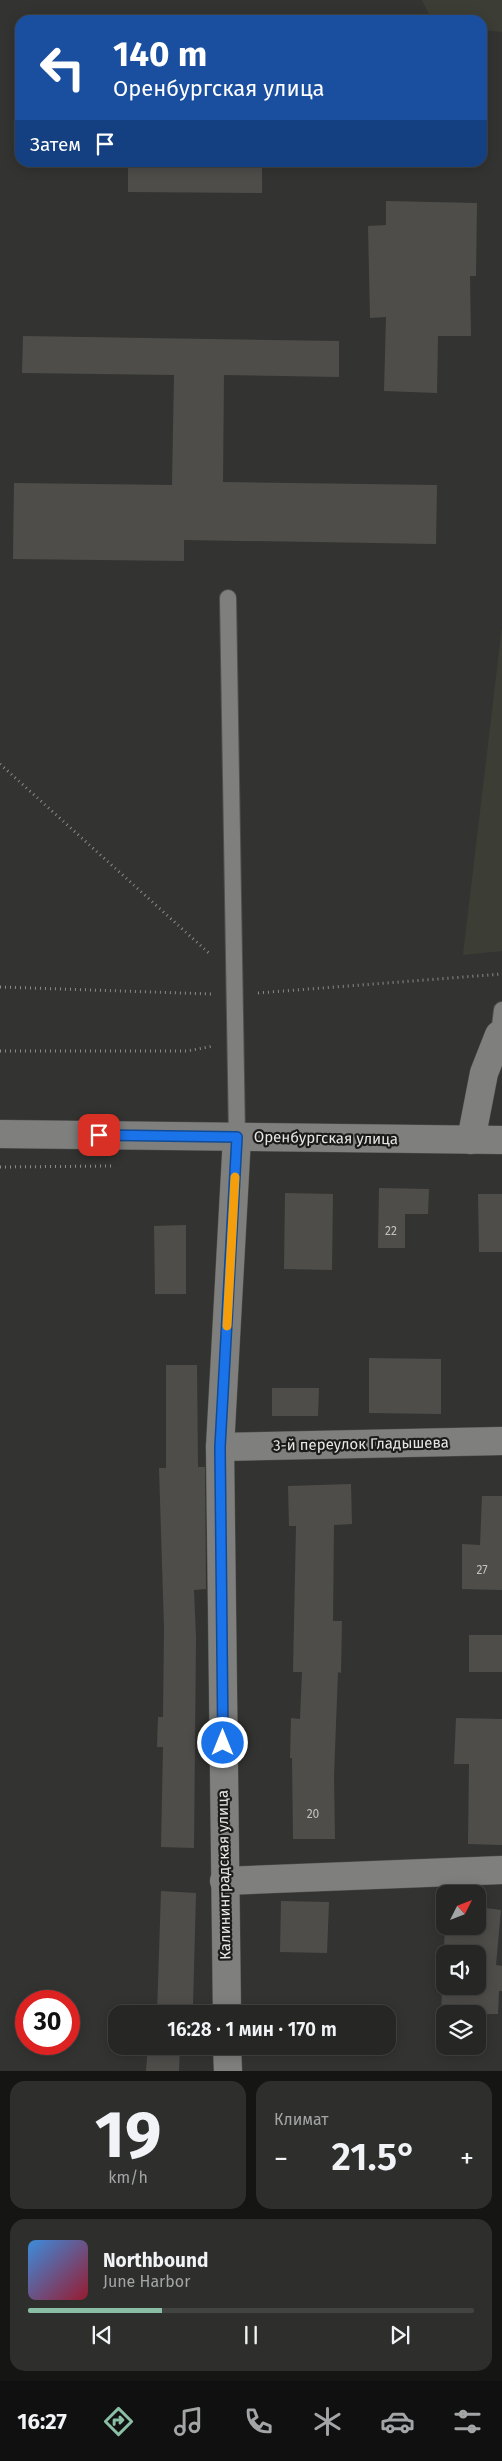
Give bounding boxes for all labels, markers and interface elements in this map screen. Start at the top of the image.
text: 140 m [113,33,207,75]
icon: left [30,35,95,100]
text: Оренбургская улица [113,75,325,102]
icon: arrive [91,130,119,158]
text: Затем [30,133,81,156]
pin [78,1114,120,1156]
icon: arrive [85,1121,113,1149]
street label: Оренбургская улица [254,1128,398,1148]
house number: 22 [385,1224,397,1238]
street label: 3-й переулок Гладышева [273,1433,449,1455]
house number: 27 [476,1563,488,1577]
position arrow [196,1716,248,1768]
street label: Калининградская улица [214,1790,234,1960]
house number: 20 [307,1807,320,1821]
north arrow [436,1885,486,1935]
map controls [436,1885,486,2055]
button: sound [436,1945,486,1995]
speed limit sign: 30 [15,1990,80,2055]
button: layers [436,2005,486,2055]
text: 16:28 · 1 мин · 170 m [167,2018,337,2041]
text: 19 [95,2096,161,2174]
text: Климат [274,2110,329,2129]
text: 21.5° [332,2134,416,2180]
text: − [274,2142,288,2175]
text: + [460,2142,474,2175]
text: km/h [108,2168,148,2187]
text: Northbound [103,2249,208,2272]
text: June Harbor [103,2272,190,2291]
icon: previous [88,2321,116,2349]
icon: pause [237,2321,265,2349]
icon: next [386,2321,414,2349]
icon: directions [101,2404,136,2439]
icon: music [171,2404,206,2439]
icon: phone [241,2404,276,2439]
icon: climate [310,2404,345,2439]
icon: car [380,2404,415,2439]
icon: filters [450,2404,485,2439]
text: 16:27 [17,2408,67,2435]

